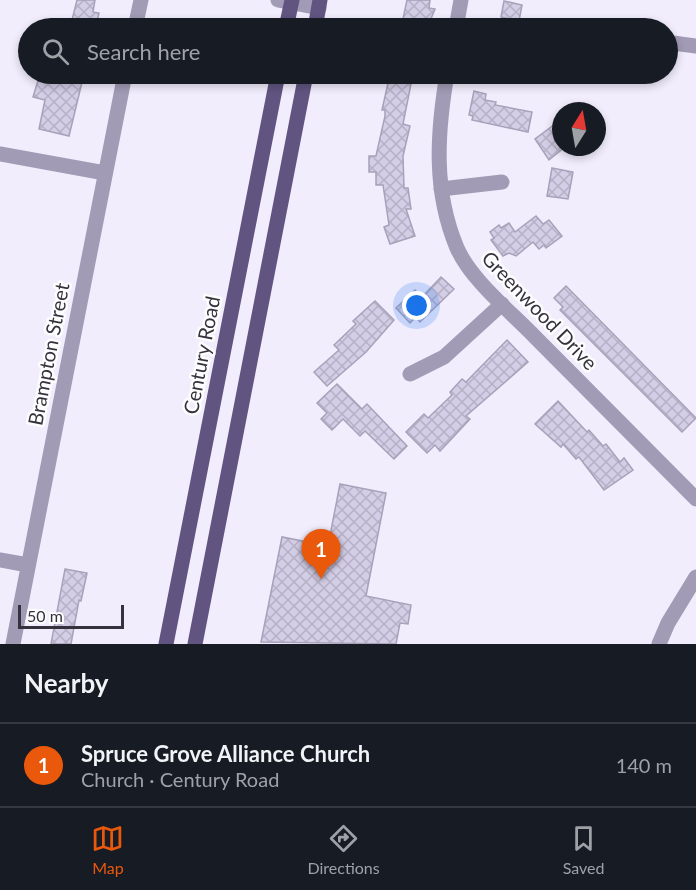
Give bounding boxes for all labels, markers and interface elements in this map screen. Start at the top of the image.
search box [18,18,678,84]
icon: search [39,35,72,68]
text: Search here [87,38,200,65]
north arrow [552,102,606,156]
street label: Greenwood Drive [477,246,603,374]
street label: Brampton Street [22,281,74,427]
your location [402,291,431,320]
street label: Century Road [178,294,224,416]
pin: 1 [302,530,340,579]
scale bar [18,602,124,630]
text: 50 m [27,606,63,625]
text: Nearby [24,667,109,699]
text: Spruce Grove Alliance Church [81,740,370,767]
text: 1 [38,753,49,777]
text: 140 m [616,753,672,777]
text: Church · Century Road [81,767,279,791]
tab: Map [91,822,124,877]
tab: Directions [307,822,380,877]
tab: Saved [563,822,604,877]

